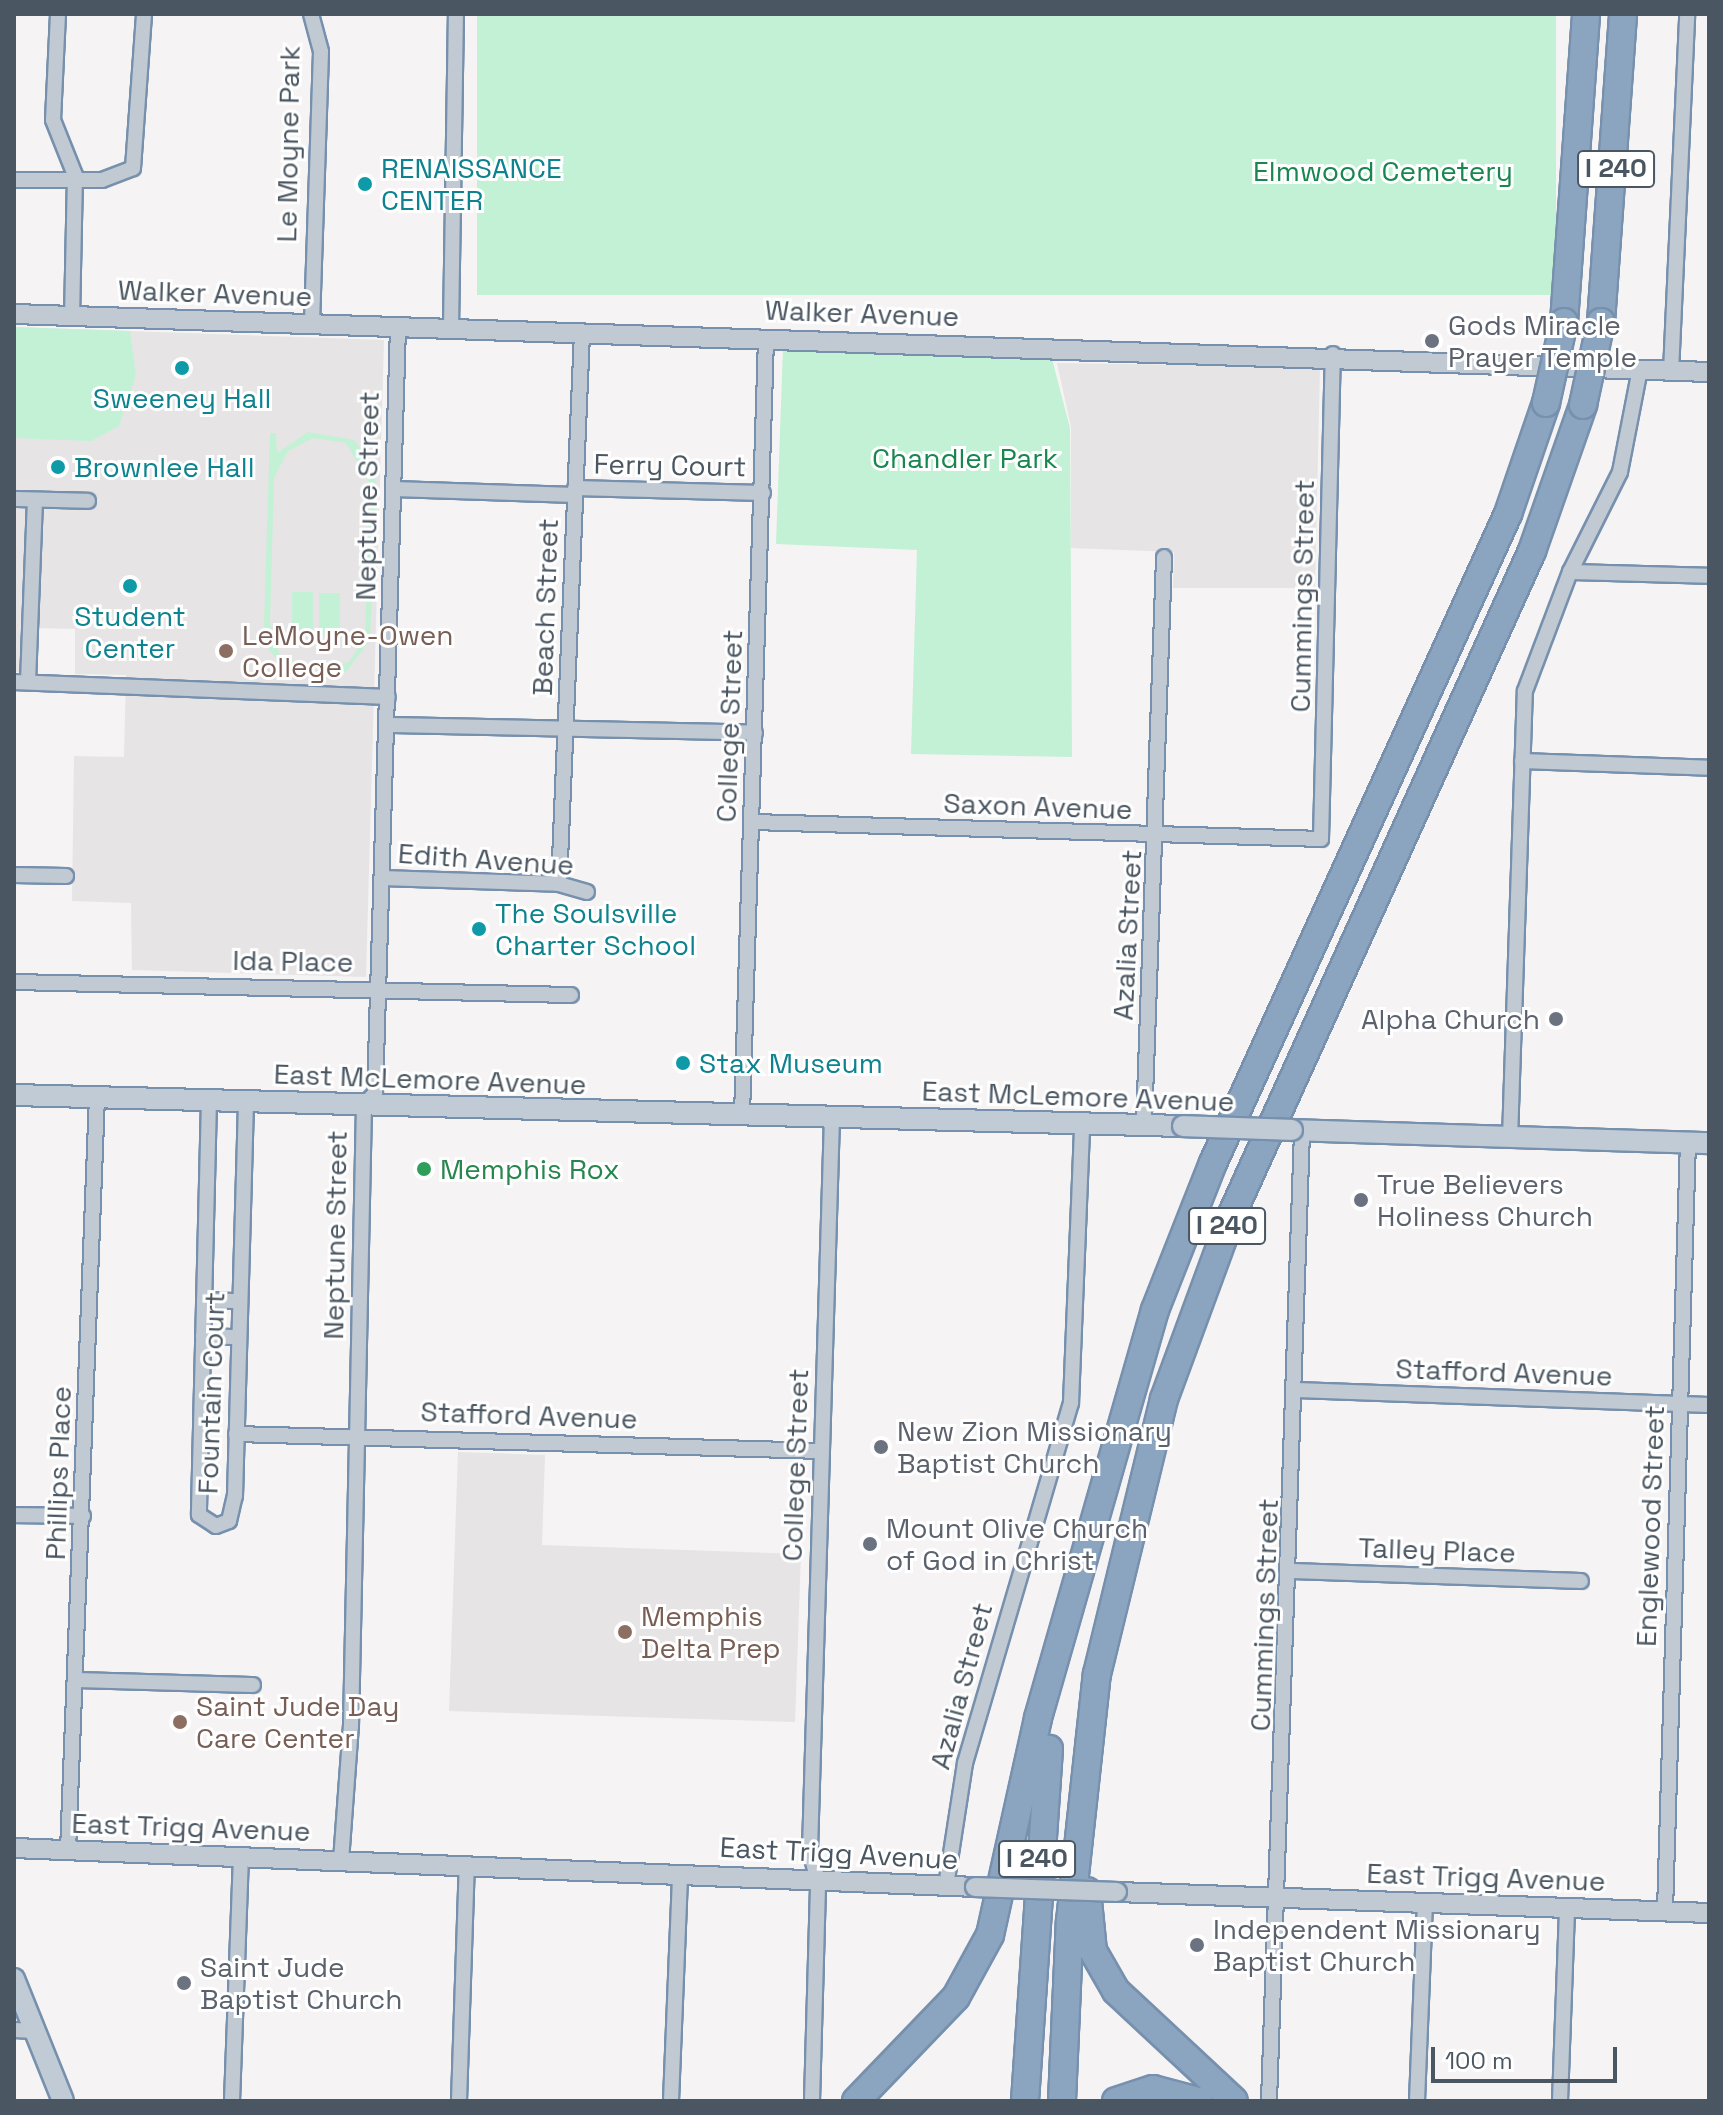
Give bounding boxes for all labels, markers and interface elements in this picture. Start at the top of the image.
street label: Le Moyne Park [269,45,307,243]
road number: I 240 [1576,147,1656,191]
place label: RENAISSANCE CENTER [381,151,562,217]
park label: Elmwood Cemetery [1253,154,1513,188]
marker: RENAISSANCE CENTER [356,175,374,193]
street label: Walker Avenue [117,273,313,313]
street label: Walker Avenue [764,293,960,333]
place label: Gods Miracle Prayer Temple [1448,308,1638,374]
marker: Gods Miracle Prayer Temple [1423,332,1441,350]
marker: Sweeney Hall [173,359,191,377]
place label: Sweeney Hall [93,381,271,415]
street label: Neptune Street [348,391,386,601]
park label: Chandler Park [872,441,1058,475]
street label: Ferry Court [593,447,747,483]
place label: Brownlee Hall [74,450,255,484]
marker: Brownlee Hall [49,458,67,476]
street label: Cummings Street [1283,479,1321,713]
street label: Beach Street [525,518,565,696]
marker: Student Center [121,577,139,595]
place label: Student Center [74,599,186,665]
place label: LeMoyne-Owen College [242,618,454,684]
street label: College Street [709,629,749,823]
marker: LeMoyne-Owen College [217,642,235,660]
street label: Saxon Avenue [943,786,1133,826]
street label: Edith Avenue [397,836,575,882]
street label: Azalia Street [1106,849,1148,1021]
place label: The Soulsville Charter School [495,896,696,962]
marker: The Soulsville Charter School [470,920,488,938]
street label: Ida Place [232,943,354,979]
place label: Alpha Church [1361,1002,1540,1036]
marker: Alpha Church [1547,1010,1565,1028]
place label: Stax Museum [699,1046,883,1080]
marker: Stax Museum [674,1054,692,1072]
street label: East McLemore Avenue [273,1057,587,1101]
street label: East McLemore Avenue [921,1074,1235,1118]
street label: Neptune Street [316,1130,354,1340]
place label: Memphis Rox [440,1152,620,1186]
marker: Memphis Rox [415,1160,433,1178]
place label: True Believers Holiness Church [1377,1167,1593,1233]
marker: True Believers Holiness Church [1352,1191,1370,1209]
road number: I 240 [1187,1204,1267,1248]
street label: Fountain Court [191,1291,231,1495]
street label: Stafford Avenue [1395,1351,1613,1393]
street label: College Street [775,1368,815,1562]
street label: Phillips Place [38,1385,78,1561]
street label: Stafford Avenue [420,1394,638,1436]
street label: Englewood Street [1629,1405,1671,1647]
place label: New Zion Missionary Baptist Church [897,1414,1172,1480]
marker: New Zion Missionary Baptist Church [872,1438,890,1456]
street label: Cummings Street [1243,1498,1285,1732]
place label: Mount Olive Church of God in Christ [886,1511,1148,1577]
street label: Talley Place [1358,1530,1516,1570]
marker: Mount Olive Church of God in Christ [861,1535,879,1553]
place label: Memphis Delta Prep [641,1599,781,1665]
street label: Azalia Street [923,1599,999,1773]
marker: Memphis Delta Prep [616,1623,634,1641]
place label: Saint Jude Day Care Center [196,1689,399,1755]
marker: Saint Jude Day Care Center [171,1713,189,1731]
street label: East Trigg Avenue [70,1806,312,1848]
street label: East Trigg Avenue [718,1830,960,1876]
road number: I 240 [997,1837,1077,1881]
street label: East Trigg Avenue [1365,1856,1607,1898]
place label: Independent Missionary Baptist Church [1213,1912,1541,1978]
marker: Independent Missionary Baptist Church [1188,1936,1206,1954]
place label: Saint Jude Baptist Church [200,1950,402,2016]
marker: Saint Jude Baptist Church [175,1974,193,1992]
scale bar [1435,2031,1621,2081]
text: 100 m [1445,2045,1513,2076]

